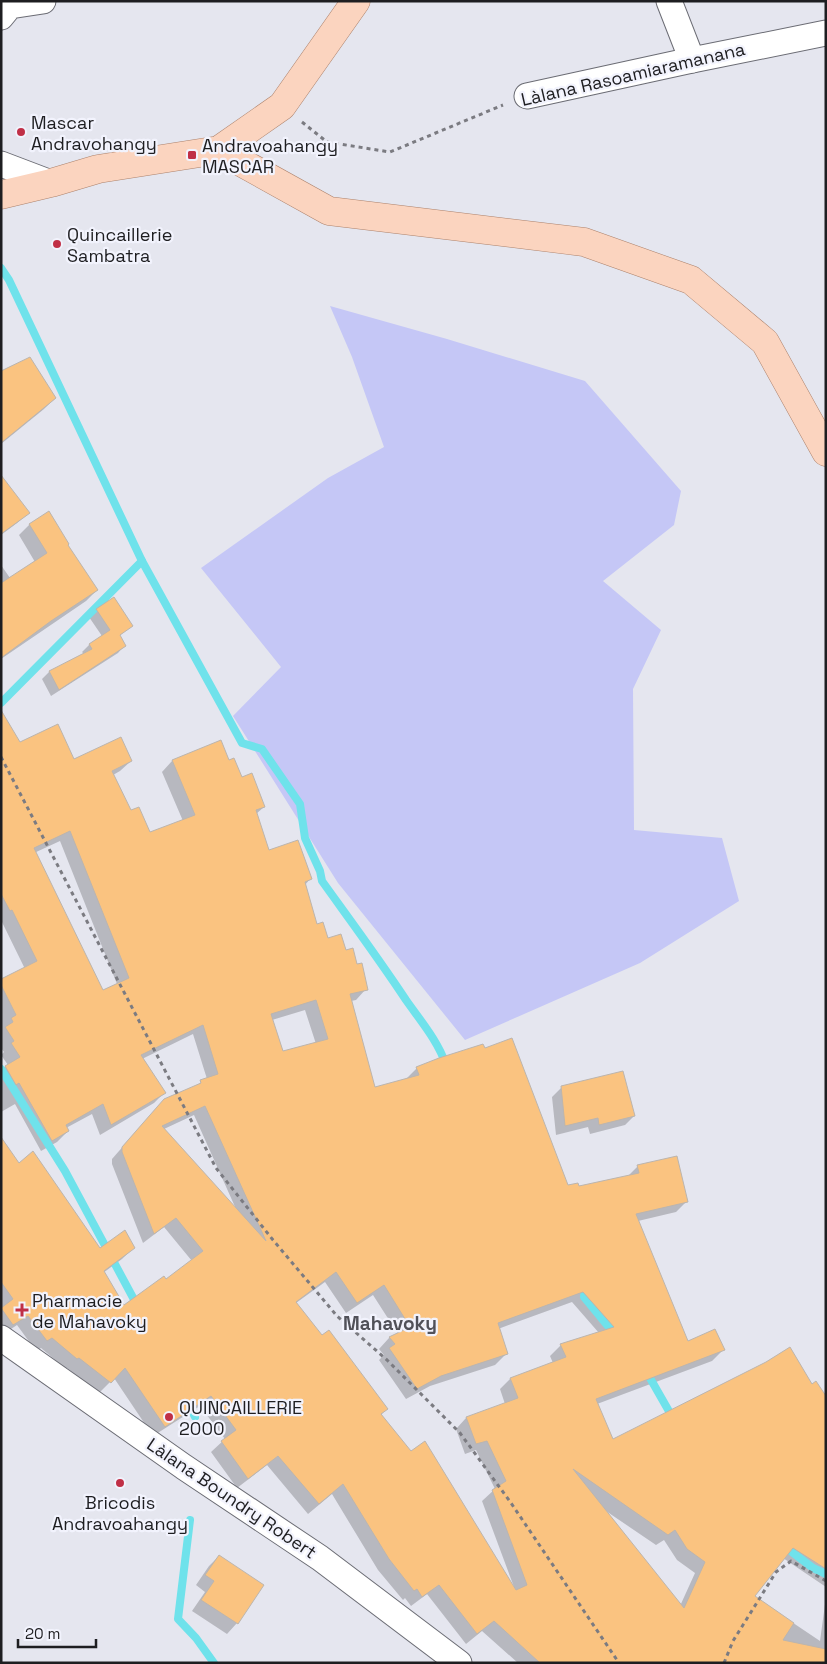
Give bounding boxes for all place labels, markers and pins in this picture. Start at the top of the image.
place label: Mascar Andravohangy [31,111,157,155]
marker: Mascar Andravohangy [15,126,27,138]
place label: Andravoahangy MASCAR [202,134,338,178]
marker: Andravoahangy MASCAR [186,149,198,161]
place label: Quincaillerie Sambatra [67,223,172,267]
marker: Quincaillerie Sambatra [51,238,63,250]
place label: Pharmacie de Mahavoky [32,1289,147,1333]
marker: Pharmacie de Mahavoky [16,1304,28,1316]
place label: QUINCAILLERIE 2000 [179,1396,302,1440]
marker: QUINCAILLERIE 2000 [163,1411,175,1423]
marker: Bricodis Andravoahangy [114,1477,126,1489]
place label: Bricodis Andravoahangy [52,1491,188,1535]

